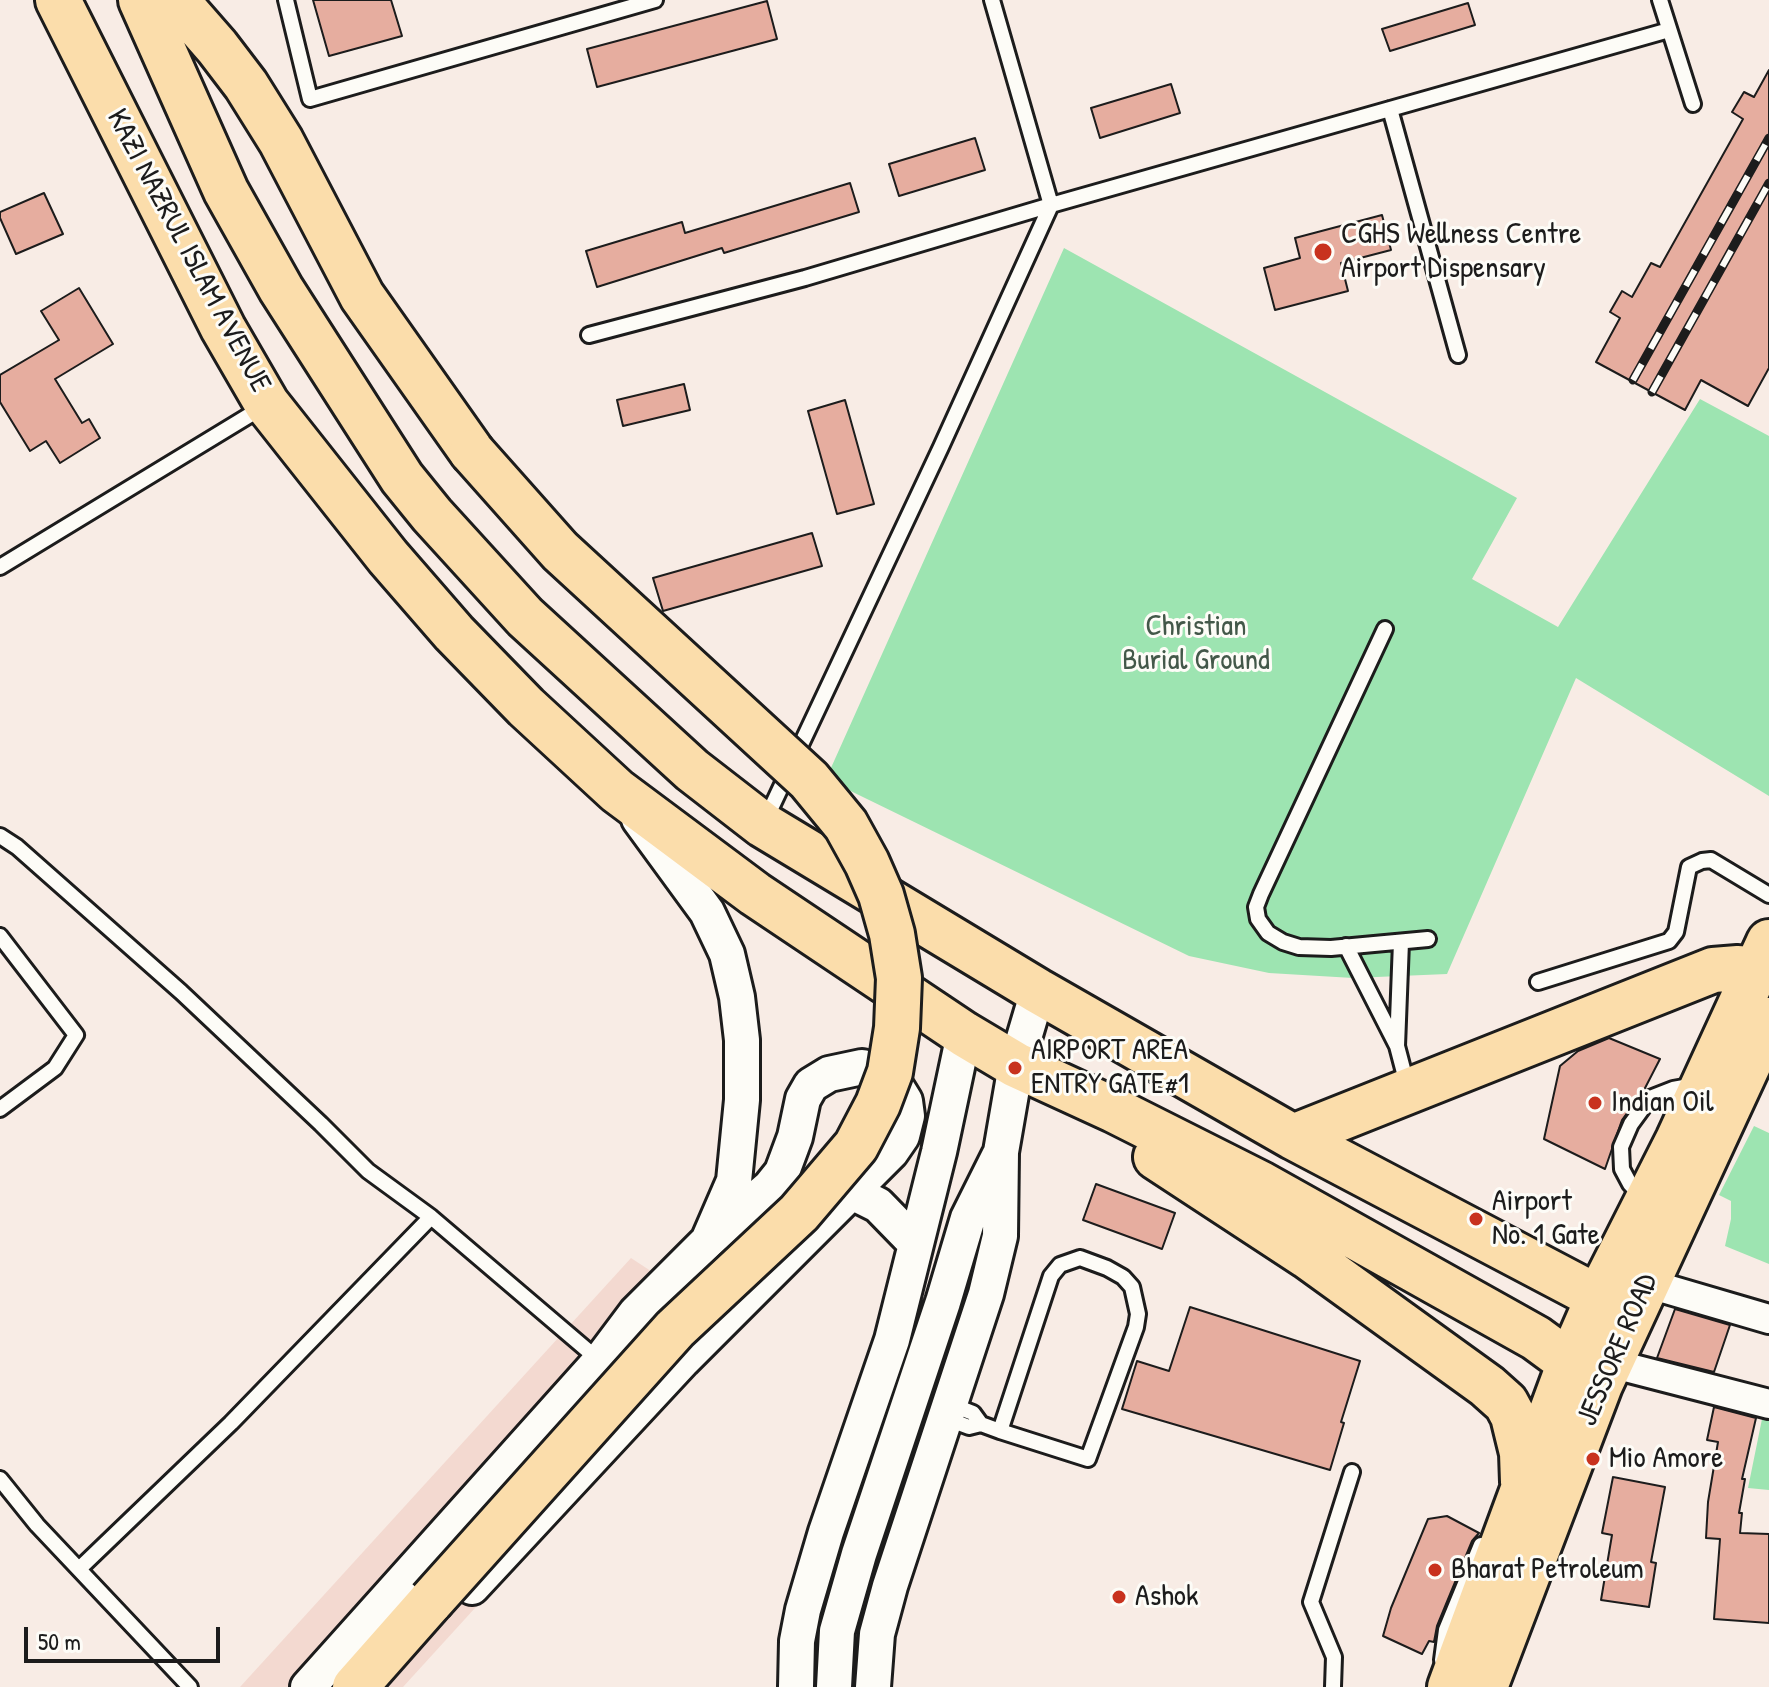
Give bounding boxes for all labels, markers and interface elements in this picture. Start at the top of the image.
street label: KAZI NAZRUL ISLAM AVENUE [98,103,278,399]
place label: CGHS Wellness Centre Airport Dispensary [1341,217,1581,288]
marker: CGHS Wellness Centre Airport Dispensary [1312,241,1334,263]
park label: Christian Burial Ground [1122,609,1270,680]
place label: AIRPORT AREA ENTRY GATE#1 [1031,1033,1189,1104]
marker: AIRPORT AREA ENTRY GATE#1 [1006,1059,1024,1077]
place label: Indian Oil [1611,1085,1714,1121]
marker: Indian Oil [1586,1094,1604,1112]
place label: Airport No. 1 Gate [1492,1184,1600,1254]
marker: Airport No. 1 Gate [1467,1210,1485,1228]
street label: JESSORE ROAD [1570,1269,1666,1431]
place label: Mio Amore [1609,1441,1723,1477]
marker: Mio Amore [1584,1450,1602,1468]
place label: Bharat Petroleum [1451,1552,1644,1588]
marker: Bharat Petroleum [1426,1561,1444,1579]
place label: Ashok [1135,1579,1198,1615]
marker: Ashok [1110,1588,1128,1606]
scale bar [28,1611,224,1661]
text: 50 m [38,1625,81,1657]

